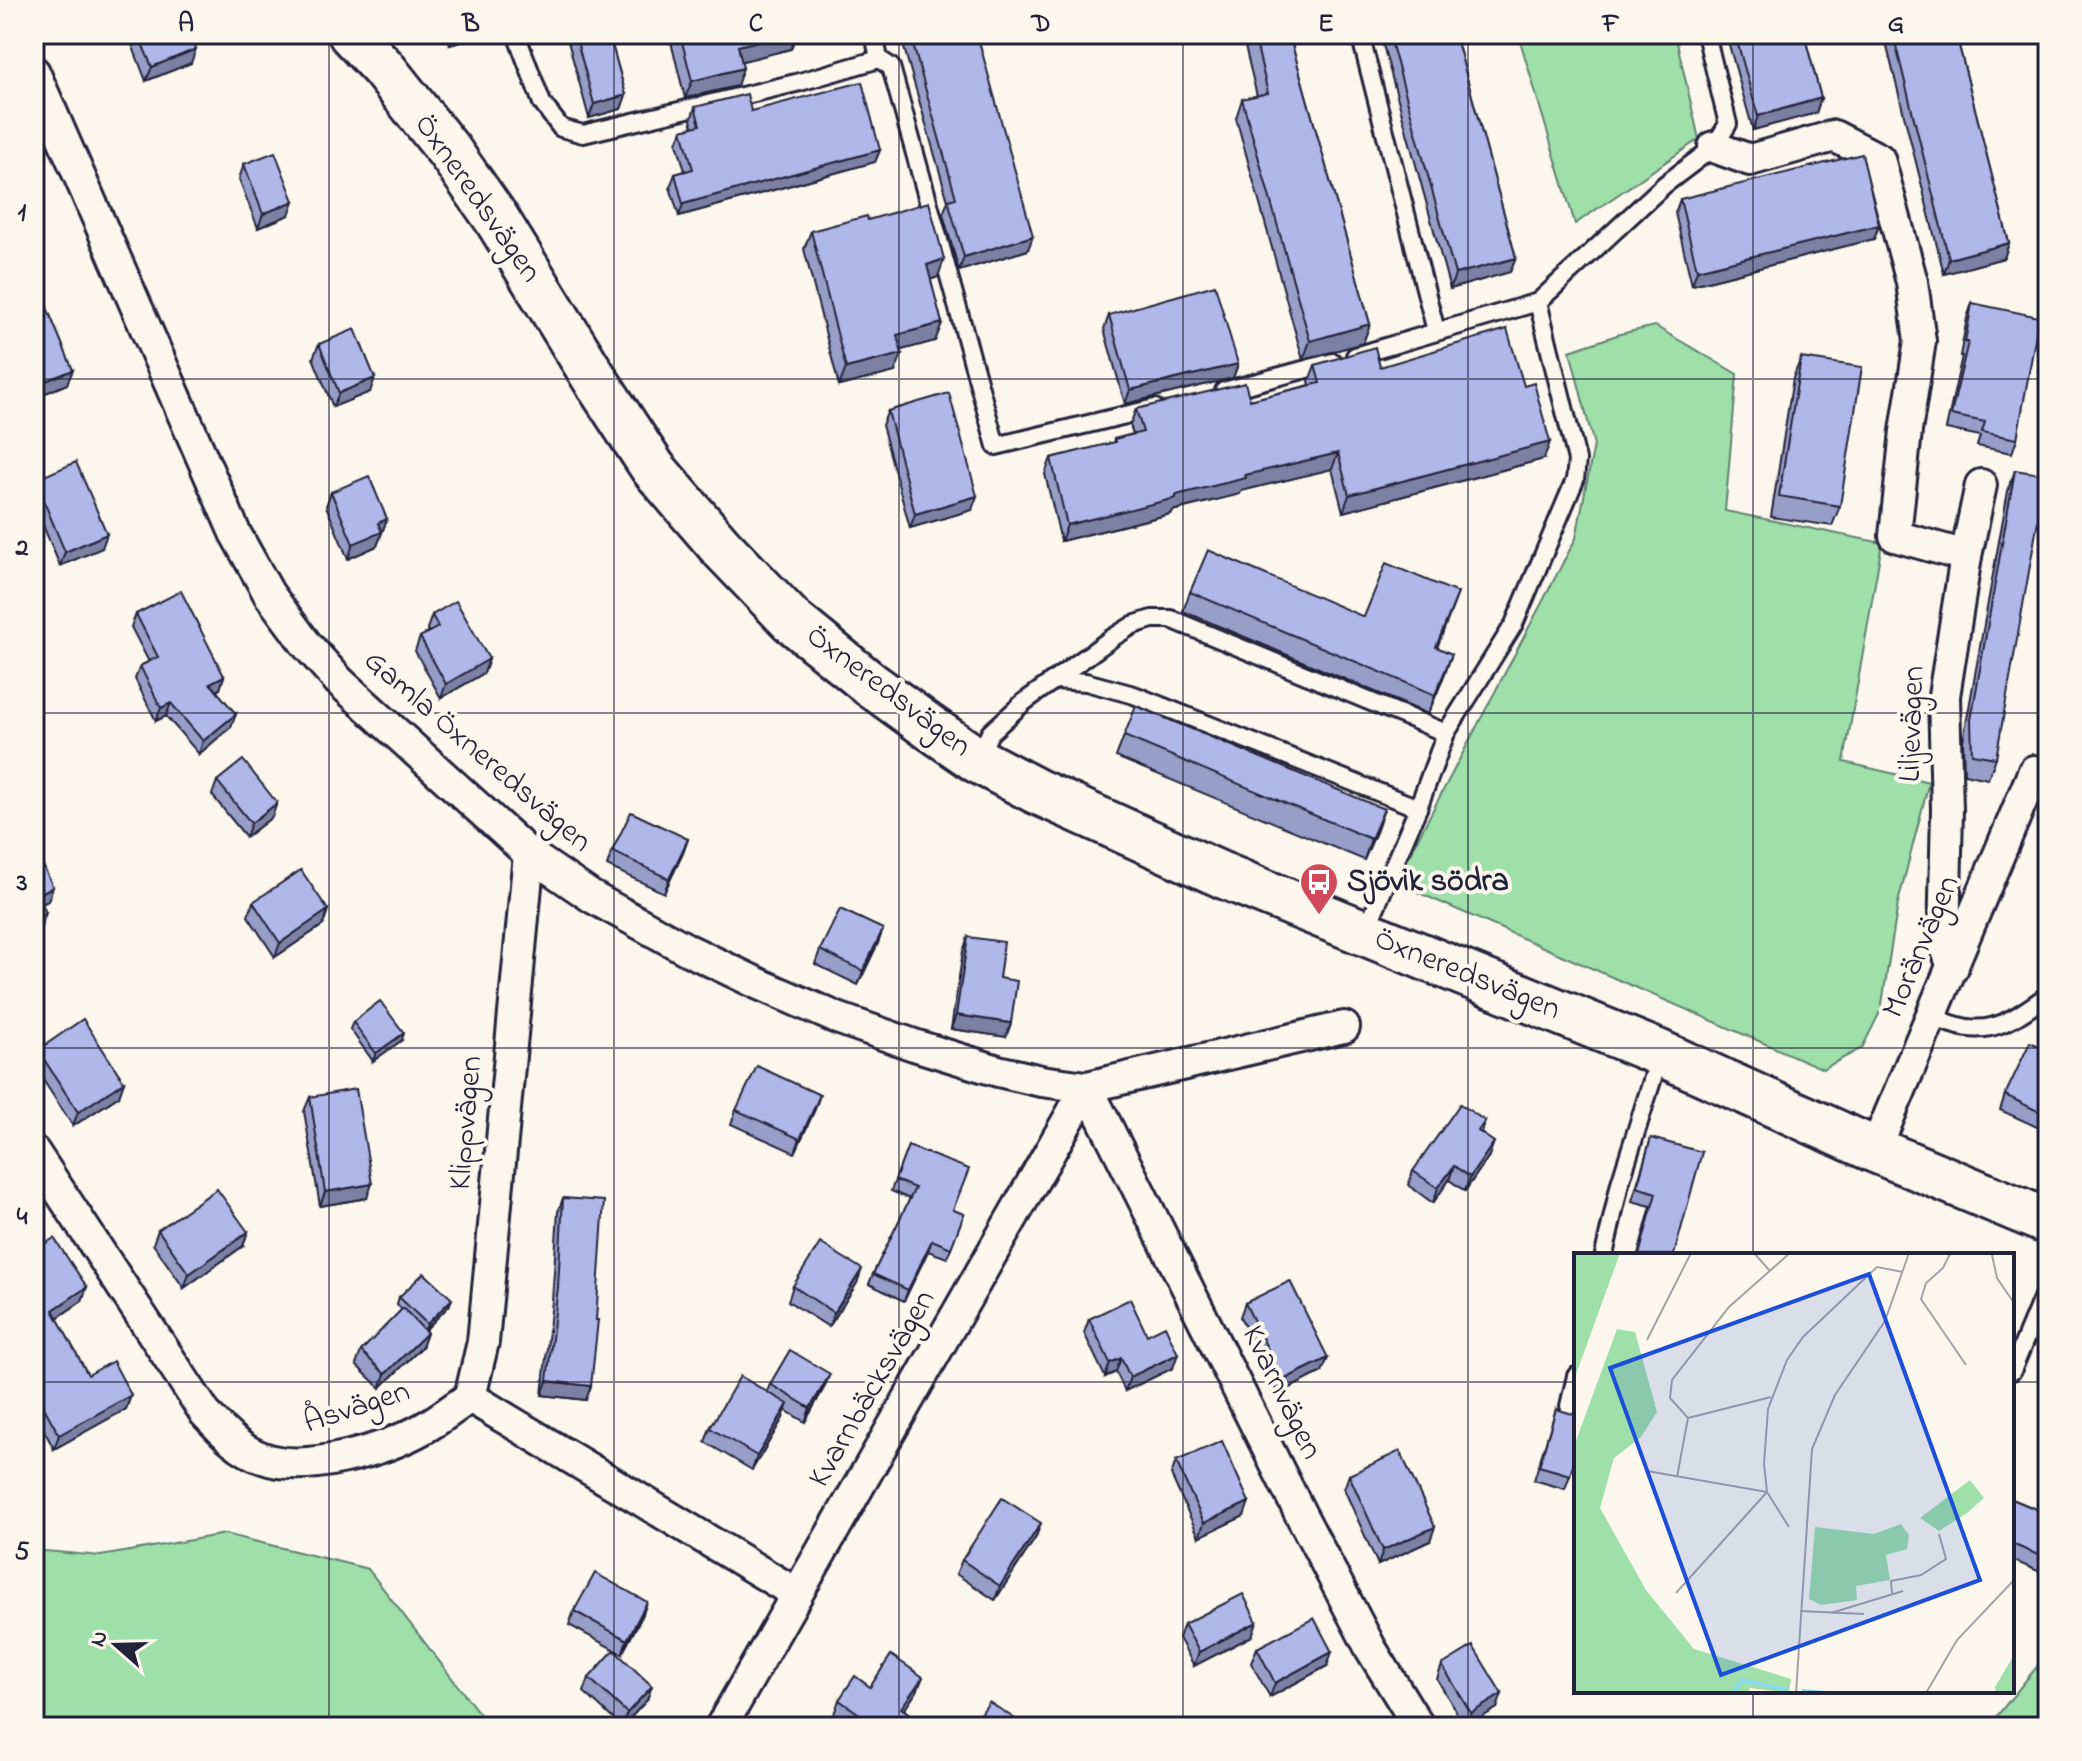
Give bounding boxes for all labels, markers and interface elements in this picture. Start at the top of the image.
text: A [178,6,194,44]
text: B [461,6,480,44]
text: C [749,6,763,44]
text: D [1030,6,1051,44]
text: E [1318,6,1334,44]
text: F [1601,6,1620,44]
text: G [1888,6,1904,44]
street label: Öxneredsvägen [401,105,553,293]
text: 1 [18,195,27,233]
text: 2 [15,530,29,568]
street label: Öxneredsvägen [795,614,981,770]
street label: Gamla Öxneredsvägen [352,639,602,865]
street label: Liljevägen [1887,665,1939,783]
place label: Sjövik södra [1347,859,1509,906]
bus stop icon: Sjövik södra [1298,861,1340,916]
text: 3 [16,865,28,903]
street label: Moränvägen [1871,868,1973,1026]
street label: Öxneredsvägen [1367,916,1567,1034]
street label: Klippvägen [438,1054,496,1192]
text: 4 [17,1199,28,1237]
inset map [1574,1253,2014,1693]
street label: Kvarnbäcksvägen [797,1281,949,1497]
street label: Kvarnvägen [1228,1318,1334,1468]
street label: Åsvägen [298,1369,416,1447]
text: 5 [15,1534,30,1572]
north arrow [76,1605,156,1685]
text: N [82,1627,118,1652]

